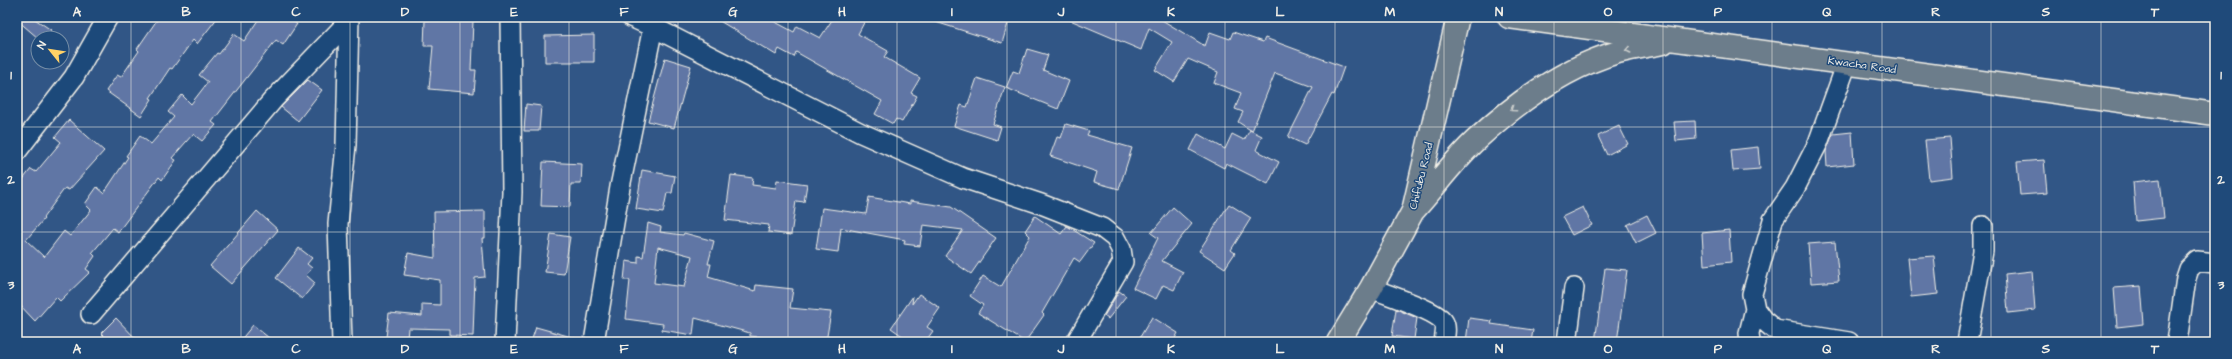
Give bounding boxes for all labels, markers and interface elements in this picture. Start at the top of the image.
text: A [73,3,82,21]
text: B [181,3,191,21]
text: C [291,3,301,21]
text: D [401,3,410,21]
text: E [510,3,518,21]
text: F [619,3,629,21]
text: G [728,3,738,21]
text: H [838,3,846,21]
text: I [951,3,953,21]
text: J [1057,3,1065,21]
text: K [1167,3,1175,21]
text: L [1275,3,1285,21]
text: M [1385,3,1396,21]
text: N [1495,3,1503,21]
text: O [1604,3,1613,21]
text: P [1714,3,1723,21]
text: Q [1822,3,1832,21]
text: R [1931,3,1941,21]
text: S [2041,3,2051,21]
text: T [2150,3,2160,21]
north arrow [30,30,70,70]
text: N [34,38,50,52]
one-way arrow [1625,46,1631,54]
street label: Kwacha Road [1827,53,1897,77]
text: 1 [10,66,12,84]
text: 1 [2220,66,2222,84]
one-way arrow [1510,104,1517,112]
street label: Chifubu Road [1405,141,1437,211]
text: 2 [6,171,15,189]
text: 2 [2216,171,2225,189]
text: 3 [7,276,15,294]
text: 3 [2217,276,2225,294]
text: A [73,340,82,358]
text: B [181,340,191,358]
text: C [291,340,301,358]
text: D [401,340,410,358]
text: E [510,340,518,358]
text: F [619,340,629,358]
text: G [728,340,738,358]
text: H [838,340,846,358]
text: I [951,340,953,358]
text: J [1057,340,1065,358]
text: K [1167,340,1175,358]
text: L [1275,340,1285,358]
text: M [1385,340,1396,358]
text: N [1495,340,1503,358]
text: O [1604,340,1613,358]
text: P [1714,340,1723,358]
text: Q [1822,340,1832,358]
text: R [1931,340,1941,358]
text: S [2041,340,2051,358]
text: T [2150,340,2160,358]

